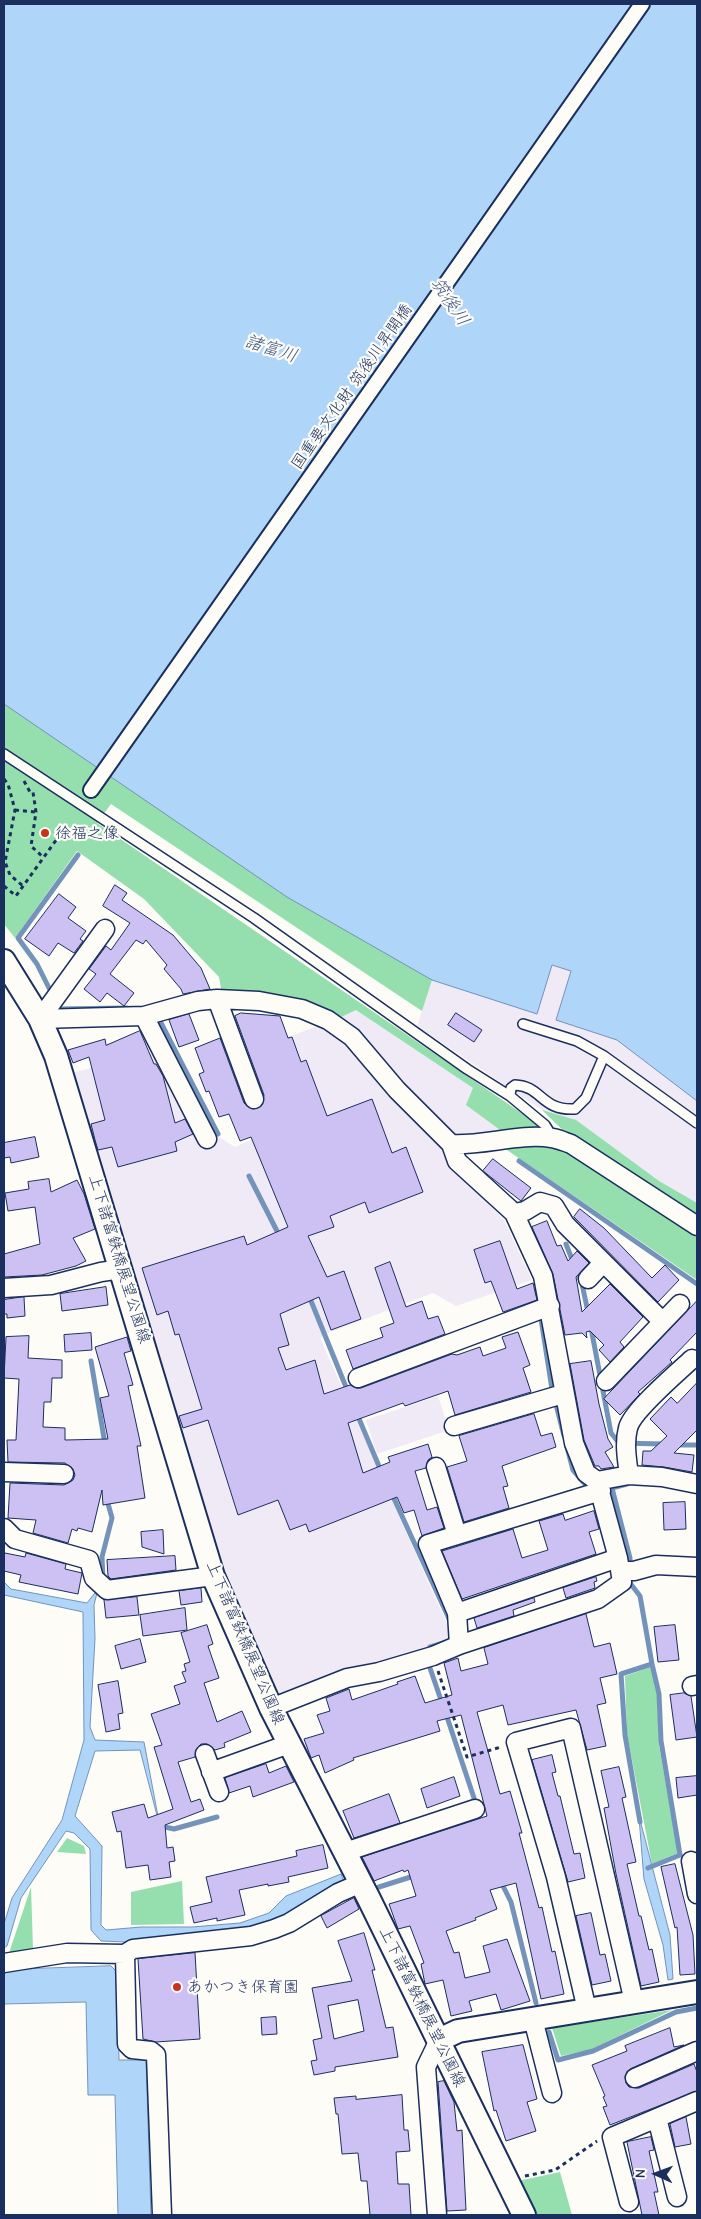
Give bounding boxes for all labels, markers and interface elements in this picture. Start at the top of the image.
water label: 筑後川 [426,274,474,330]
street label: 国重要文化財 筑後川昇開橋 [288,301,416,473]
water label: 諸富川 [242,330,300,368]
place label: 徐福之像 [55,823,119,843]
marker: 徐福之像 [39,827,51,839]
street label: 上下諸富鉄橋展望公園線 [84,1172,154,1346]
street label: 上下諸富鉄橋展望公園線 [202,1558,288,1728]
street label: 上下諸富鉄橋展望公園線 [375,1924,469,2090]
place label: あかつき保育園 [187,1977,299,1997]
marker: あかつき保育園 [171,1981,183,1993]
north arrow [631,2149,681,2199]
text: N [632,2169,649,2178]

